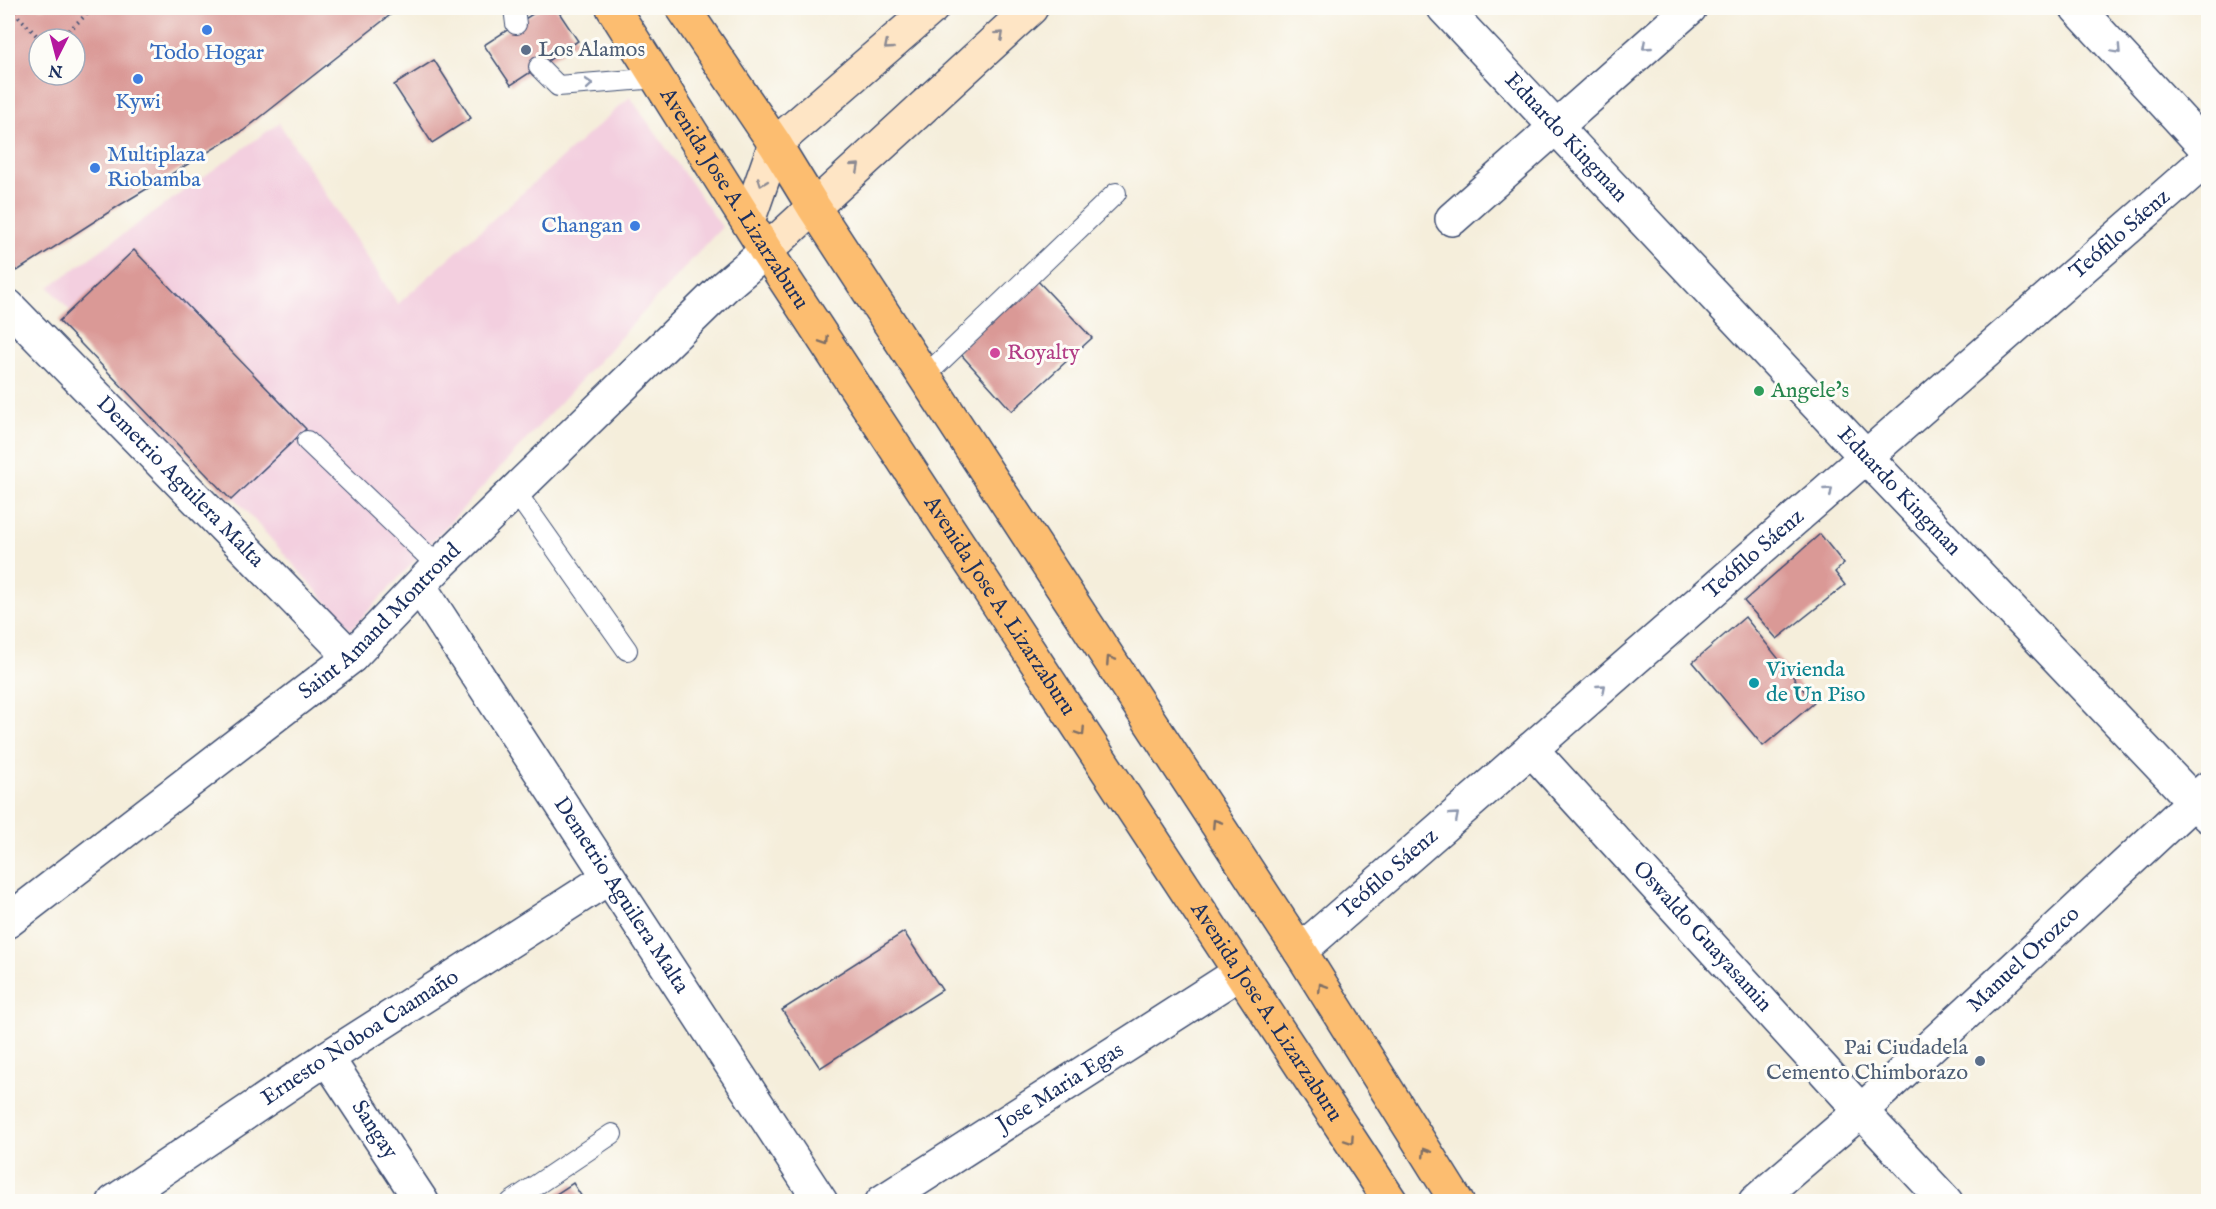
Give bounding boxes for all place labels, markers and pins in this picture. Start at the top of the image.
marker: Todo Hogar [200,23,214,37]
place label: Los Alamos [538,36,645,64]
place label: Todo Hogar [150,39,264,67]
marker: Los Alamos [519,43,533,57]
marker: Kywi [131,72,145,86]
place label: Kywi [115,88,161,116]
place label: Multiplaza Riobamba [107,141,206,194]
marker: Multiplaza Riobamba [88,161,102,175]
place label: Changan [541,212,623,240]
marker: Changan [628,219,642,233]
place label: Royalty [1007,339,1080,367]
marker: Royalty [988,346,1002,360]
place label: Angele's [1770,377,1849,405]
marker: Angele's [1752,384,1766,398]
place label: Vivienda de Un Piso [1765,656,1866,709]
marker: Vivienda de Un Piso [1747,676,1761,690]
place label: Pai Ciudadela Cemento Chimborazo [1766,1034,1968,1087]
marker: Pai Ciudadela Cemento Chimborazo [1973,1054,1987,1068]

